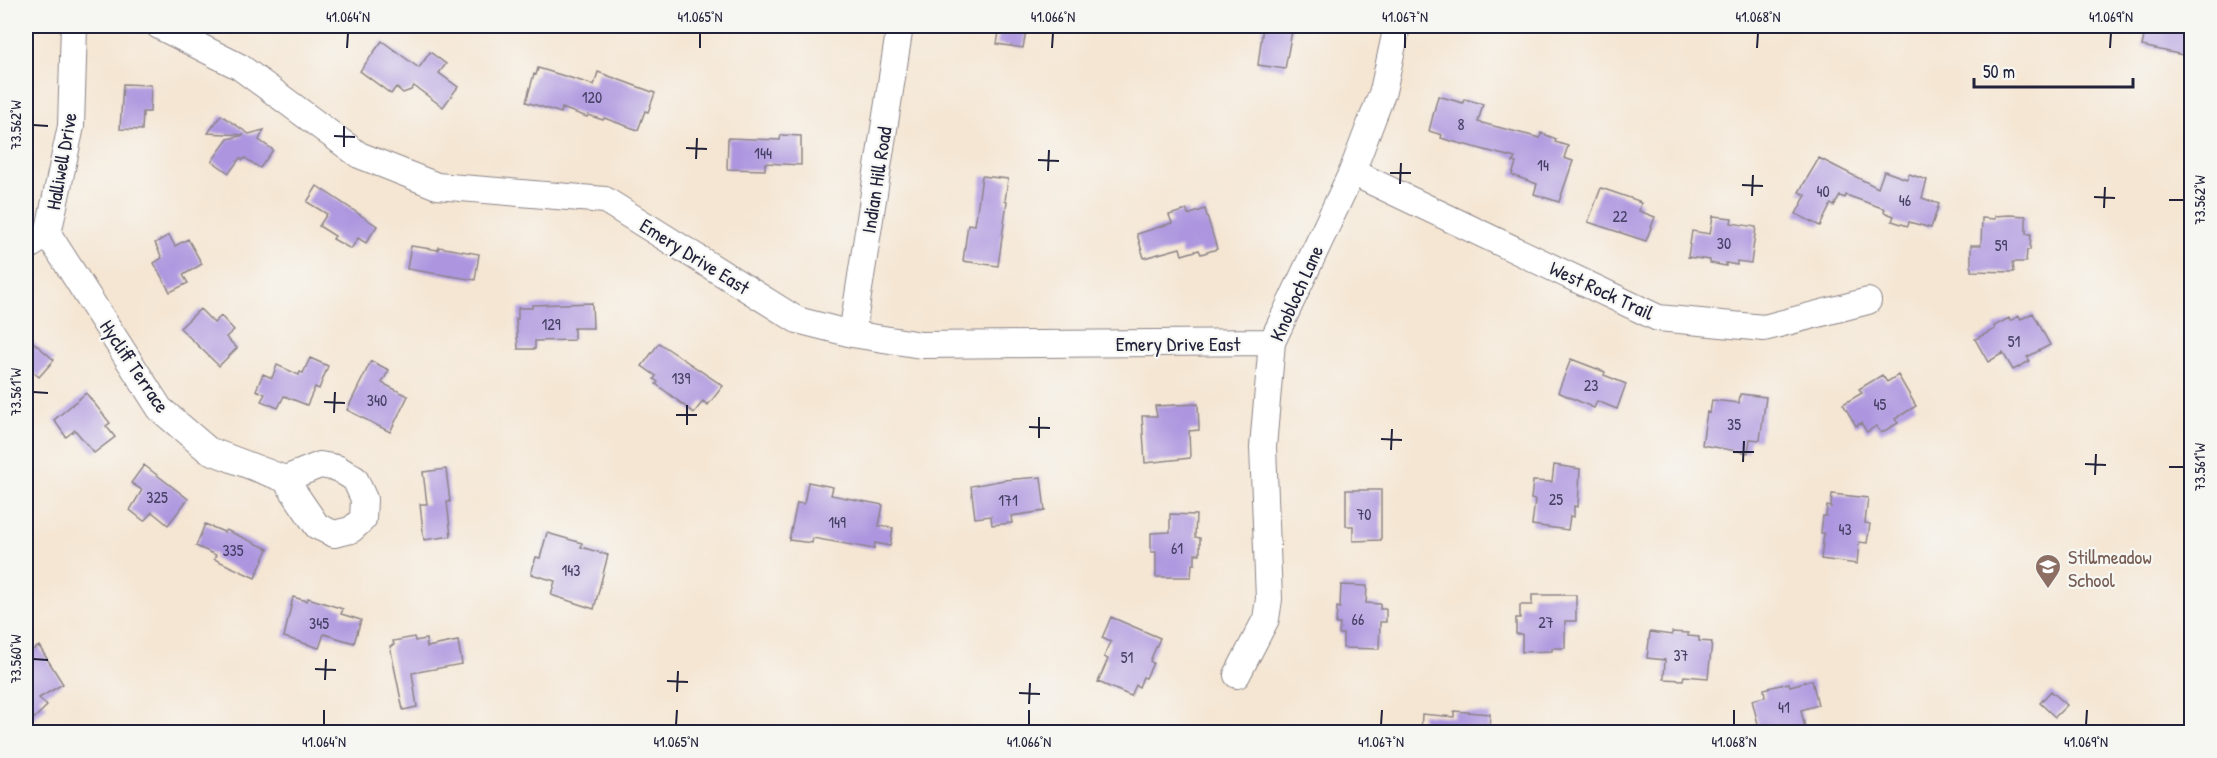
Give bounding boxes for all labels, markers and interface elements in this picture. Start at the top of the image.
text: 41.064°N [326,6,370,27]
text: 41.065°N [678,6,722,27]
text: 41.066°N [1031,6,1075,27]
text: 41.067°N [1382,6,1428,27]
text: 41.068°N [1736,6,1780,27]
text: 41.069°N [2089,6,2133,27]
scale bar [1974,51,2133,89]
text: 50 m [1983,59,2015,84]
house number: 120 [582,86,602,108]
text: 73.562°W [5,100,26,150]
street label: Halliwell Drive [39,110,83,212]
house number: 8 [1458,113,1465,135]
street label: Indian Hill Road [854,125,898,235]
house number: 144 [754,142,772,164]
house number: 14 [1537,154,1549,176]
text: 73.562°W [2189,175,2210,225]
house number: 40 [1816,180,1830,202]
house number: 46 [1899,189,1911,211]
house number: 22 [1613,205,1628,227]
street label: Emery Drive East [635,212,756,301]
house number: 30 [1717,232,1731,254]
house number: 59 [1995,234,2007,256]
street label: Knobloch Lane [1263,241,1329,345]
street label: West Rock Trail [1546,254,1659,326]
house number: 129 [541,313,561,335]
street label: Hycliff Terrace [94,314,176,418]
street label: Emery Drive East [1116,330,1241,357]
house number: 51 [2008,330,2020,352]
text: 73.561°W [5,367,26,416]
house number: 139 [672,367,691,389]
house number: 23 [1584,374,1598,396]
house number: 340 [367,389,387,411]
house number: 45 [1874,393,1887,415]
house number: 35 [1727,413,1741,435]
text: 73.561°W [2189,442,2210,491]
house number: 325 [146,486,168,508]
house number: 25 [1549,488,1563,510]
house number: 171 [998,489,1018,511]
house number: 70 [1356,503,1372,525]
house number: 149 [828,511,846,533]
house number: 43 [1838,518,1852,540]
house number: 61 [1171,537,1183,559]
house number: 335 [222,539,244,561]
place label: Stillmeadow School [2068,543,2152,593]
school or university icon: Stillmeadow School [2033,552,2063,590]
house number: 143 [562,559,580,581]
house number: 66 [1352,608,1364,630]
house number: 27 [1538,611,1554,633]
house number: 345 [309,612,329,634]
text: 73.560°W [5,634,26,684]
house number: 37 [1673,644,1689,666]
house number: 51 [1121,646,1133,668]
house number: 41 [1778,696,1790,718]
text: 41.064°N [302,731,346,752]
text: 41.065°N [654,731,698,752]
text: 41.066°N [1007,731,1051,752]
text: 41.067°N [1358,731,1404,752]
text: 41.068°N [1712,731,1756,752]
text: 41.069°N [2064,731,2108,752]

